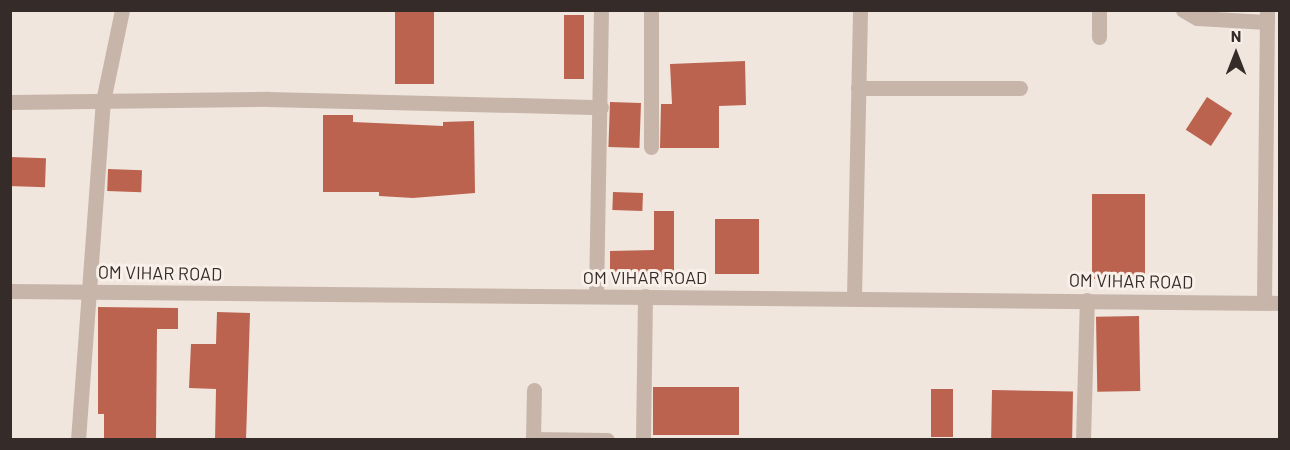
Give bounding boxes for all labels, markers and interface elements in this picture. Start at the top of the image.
north arrow [1206,24,1266,84]
text: N [1231,26,1241,45]
street label: OM VIHAR ROAD [98,261,222,285]
street label: OM VIHAR ROAD [583,266,707,288]
street label: OM VIHAR ROAD [1069,269,1193,293]

